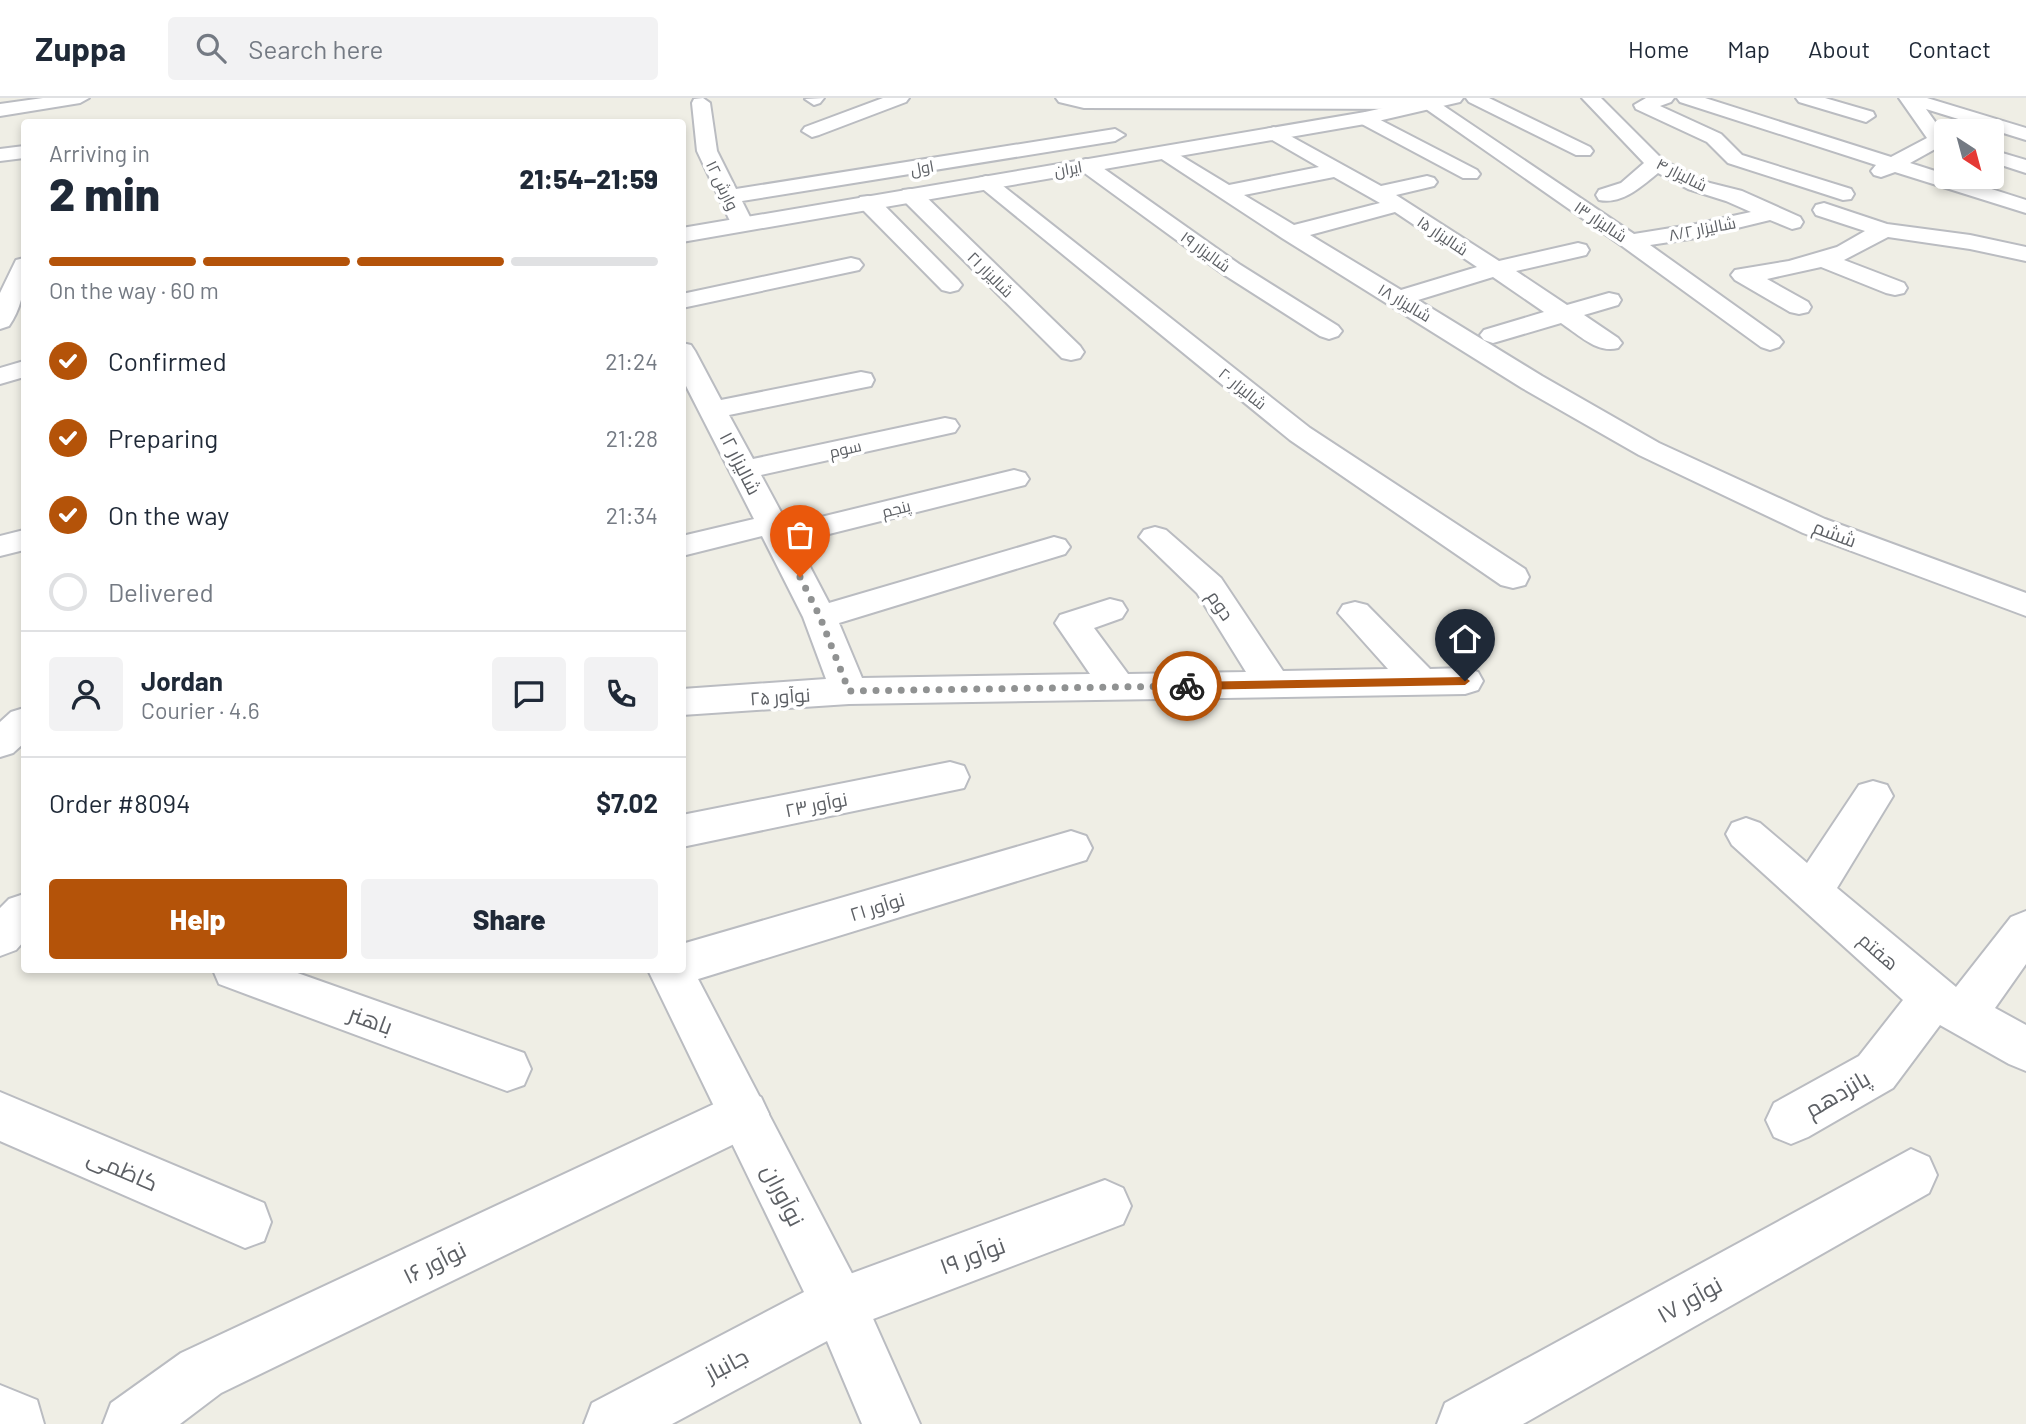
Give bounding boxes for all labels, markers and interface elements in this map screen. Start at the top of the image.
search box [168,17,658,80]
text: Zuppa [35,28,126,68]
icon: search [192,29,230,67]
text: Search here [248,33,383,64]
text: Home [1628,34,1689,63]
text: Map [1727,34,1770,63]
text: About [1808,34,1870,63]
text: Contact [1908,34,1991,63]
north arrow [1934,119,2004,189]
map controls [1934,119,2004,189]
text: Arriving in [49,139,150,167]
street label: شالیزار ۴ [1653,153,1710,196]
street label: اول [909,156,936,180]
street label: ایران [1052,156,1084,182]
street label: وارش ۱۲ [701,157,743,214]
text: 21:54–21:59 [520,163,658,194]
text: 2 min [49,165,160,220]
street label: شالیزار ۱۳ [1571,197,1631,246]
street label: شالیزار ۱۵ [1413,211,1472,260]
street label: شالیزار ۸/۲ [1667,212,1738,245]
street label: شالیزار ۱۹ [1177,227,1235,276]
street label: شالیزار ۲۱ [963,247,1018,302]
text: On the way · 60 m [49,276,219,304]
street label: شالیزار ۱۸ [1375,279,1435,326]
icon: check [49,342,87,380]
text: Confirmed [108,345,227,376]
text: 21:24 [605,347,658,375]
street label: شالیزار ۲۰ [1215,363,1271,414]
icon: check [49,419,87,457]
text: Preparing [108,422,218,453]
text: 21:28 [606,424,658,452]
street label: شالیزار ۱۲ [715,428,767,499]
street label: سوم [827,435,864,464]
street label: پنجم [880,495,914,524]
icon: check [49,496,87,534]
text: On the way [108,499,229,530]
text: 21:34 [606,501,658,529]
pin [770,505,830,577]
street label: ششم [1809,514,1860,555]
icon: bag [781,516,819,554]
text: Delivered [108,576,214,607]
street label: دوم [1200,586,1239,626]
pin [1435,609,1495,681]
icon: home [1446,620,1484,658]
courier [1152,651,1222,721]
button: person [49,657,123,731]
button: chat [492,657,566,731]
button: phone [584,657,658,731]
text: Jordan [141,665,223,696]
icon: bike [1168,667,1206,705]
street label: نوآور ۲۵ [749,682,811,711]
text: Courier · 4.6 [141,696,260,724]
text: Order #8094 [49,787,190,818]
text: $7.02 [596,787,658,818]
street label: نوآور ۲۳ [783,787,849,822]
button: Help [49,879,347,959]
button: Share [361,879,658,959]
street label: نوآور ۲۱ [847,887,908,926]
street label: هفتم [1852,927,1904,977]
street label: باهنر [343,997,397,1040]
street label: پانزدهم [1799,1063,1876,1125]
street label: کاظمی [83,1142,163,1197]
street label: نوآوران [756,1159,811,1231]
street label: نوآور ۱۹ [935,1230,1009,1280]
street label: نوآور ۱۶ [398,1235,470,1289]
street label: نوآور ۱۷ [1651,1270,1727,1328]
street label: جانباز [698,1341,753,1388]

